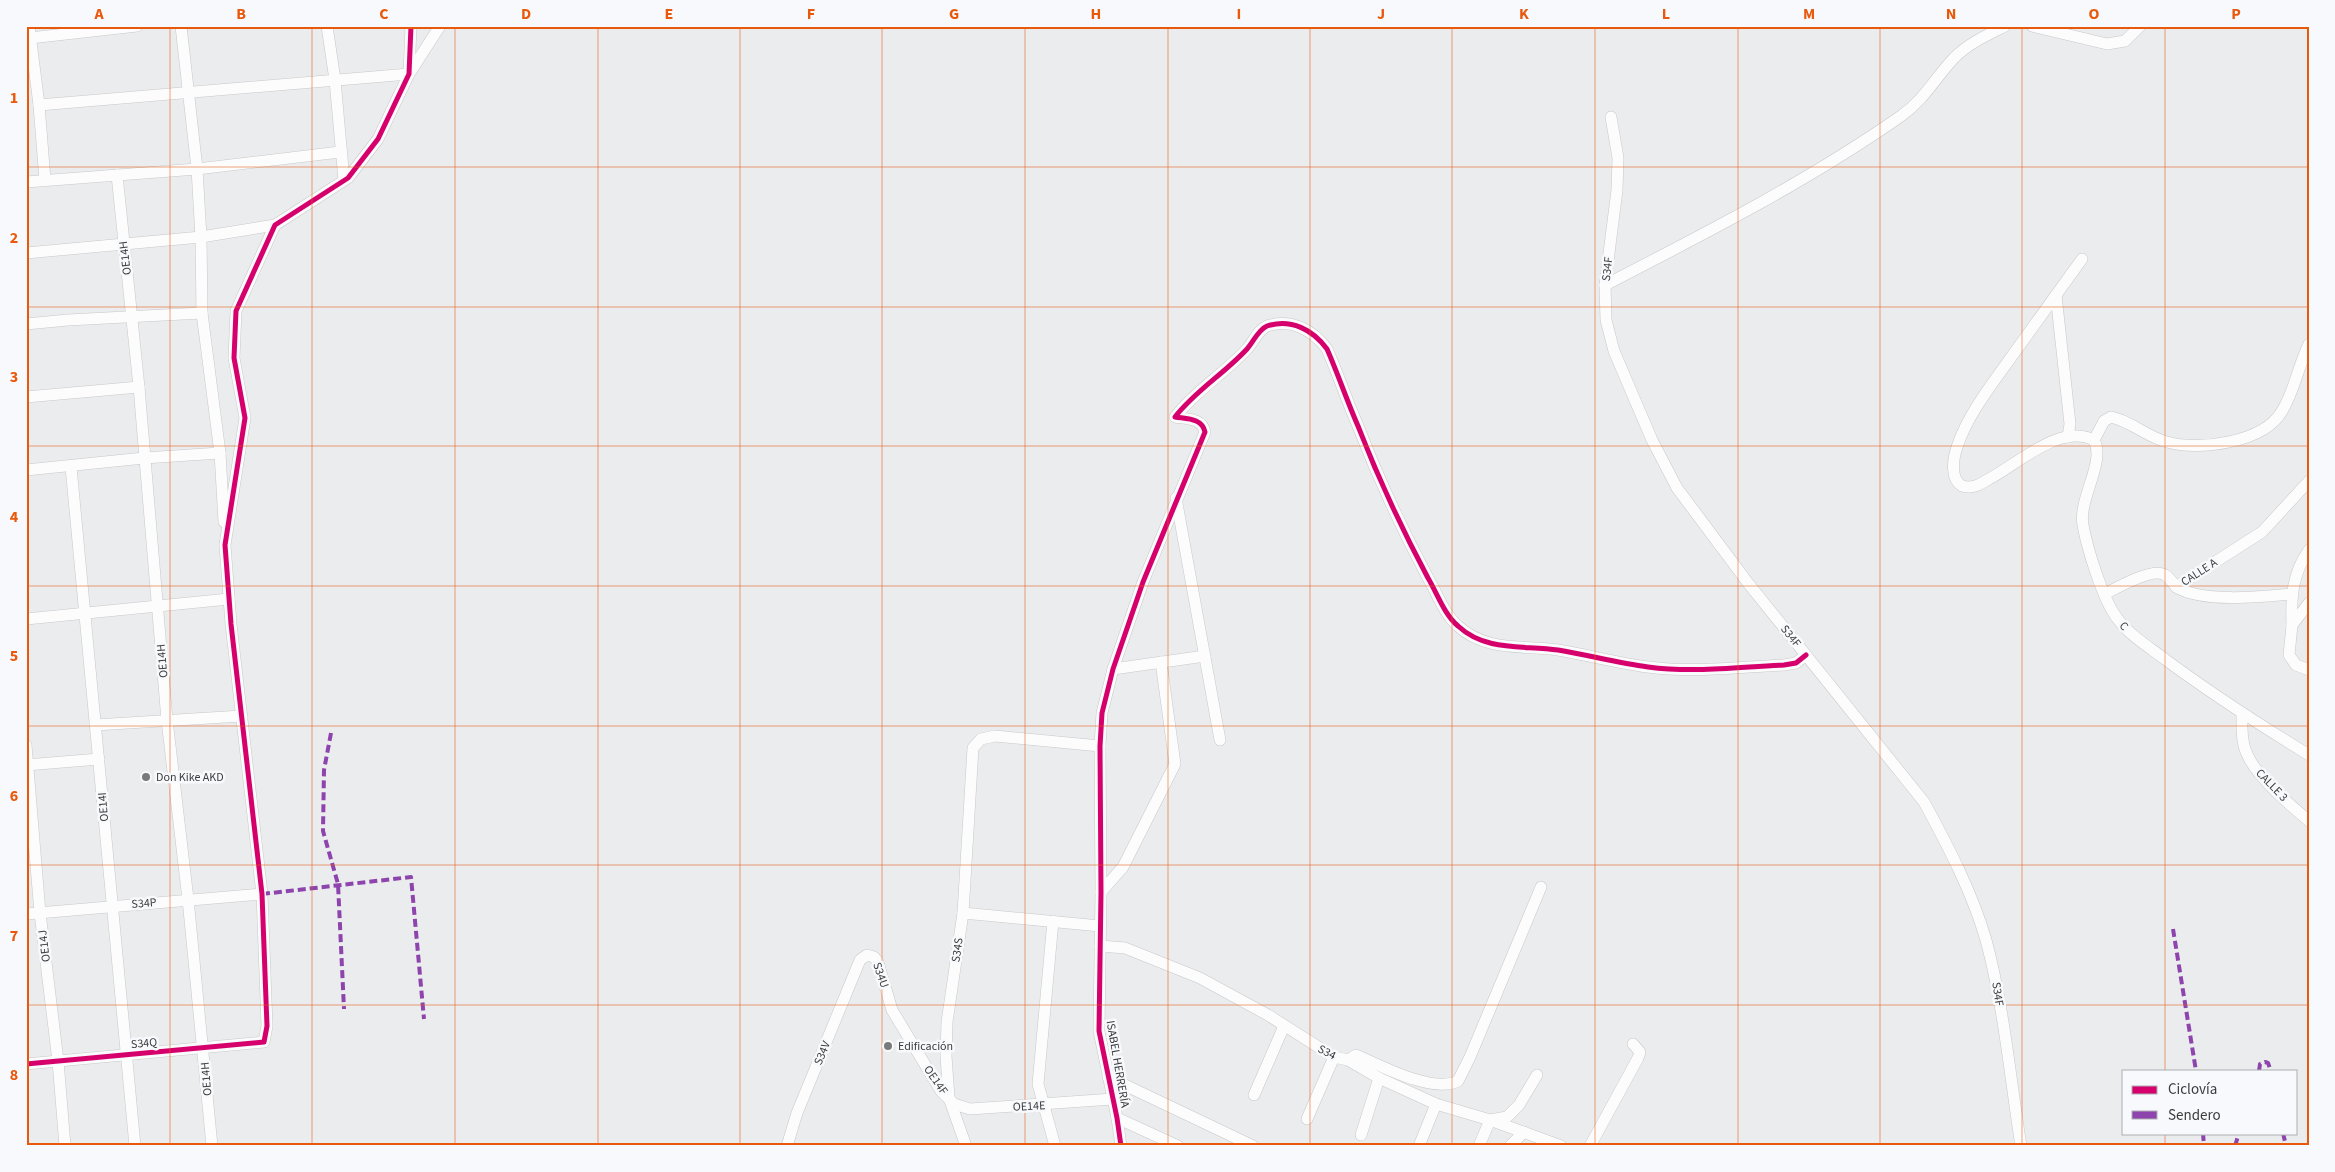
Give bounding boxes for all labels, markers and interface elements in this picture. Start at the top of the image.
text: A [93,3,104,25]
text: B [236,3,246,25]
text: C [379,3,389,25]
text: D [521,3,531,25]
text: E [665,3,673,25]
text: F [807,3,815,25]
text: G [949,3,959,25]
text: H [1091,3,1101,25]
text: I [1237,3,1241,25]
text: J [1377,3,1385,25]
text: K [1519,3,1529,25]
text: L [1662,3,1670,25]
text: M [1803,3,1815,25]
text: N [1946,3,1956,25]
text: O [2089,3,2100,25]
text: P [2231,3,2241,25]
text: 1 [10,87,18,109]
text: 2 [10,227,18,249]
street label: OE14H [115,240,136,276]
street label: S34F [1598,256,1617,282]
text: 3 [10,366,18,388]
text: 4 [10,506,19,528]
street label: CALLE A [2178,554,2221,591]
street label: C [2115,618,2132,635]
street label: S34F [1776,622,1805,651]
street label: OE14H [153,643,172,679]
text: 5 [10,645,18,667]
street label: CALLE 3 [2252,765,2292,806]
place label: Don Kike AKD [156,769,224,786]
marker: Don Kike AKD [140,771,152,783]
text: 6 [10,785,18,807]
street label: OE14I [94,792,113,822]
street label: S34P [131,894,158,913]
text: 7 [10,925,18,947]
street label: OE14J [34,929,55,963]
street label: S34S [947,937,968,964]
street label: S34U [868,960,893,990]
street label: S34F [1987,981,2008,1007]
street label: ISABEL HERRERÍA [1101,1019,1134,1110]
street label: S34Q [130,1034,158,1053]
street label: S34V [810,1038,835,1068]
place label: Edificación [898,1038,953,1055]
marker: Edificación [882,1040,894,1052]
street label: S34 [1315,1041,1339,1064]
street label: OE14H [197,1061,216,1097]
street label: OE14F [919,1062,952,1098]
text: 8 [10,1064,18,1086]
legend [2122,1070,2298,1134]
text: Ciclovía [2168,1079,2217,1100]
street label: OE14E [1012,1097,1046,1116]
text: Sendero [2168,1105,2221,1126]

